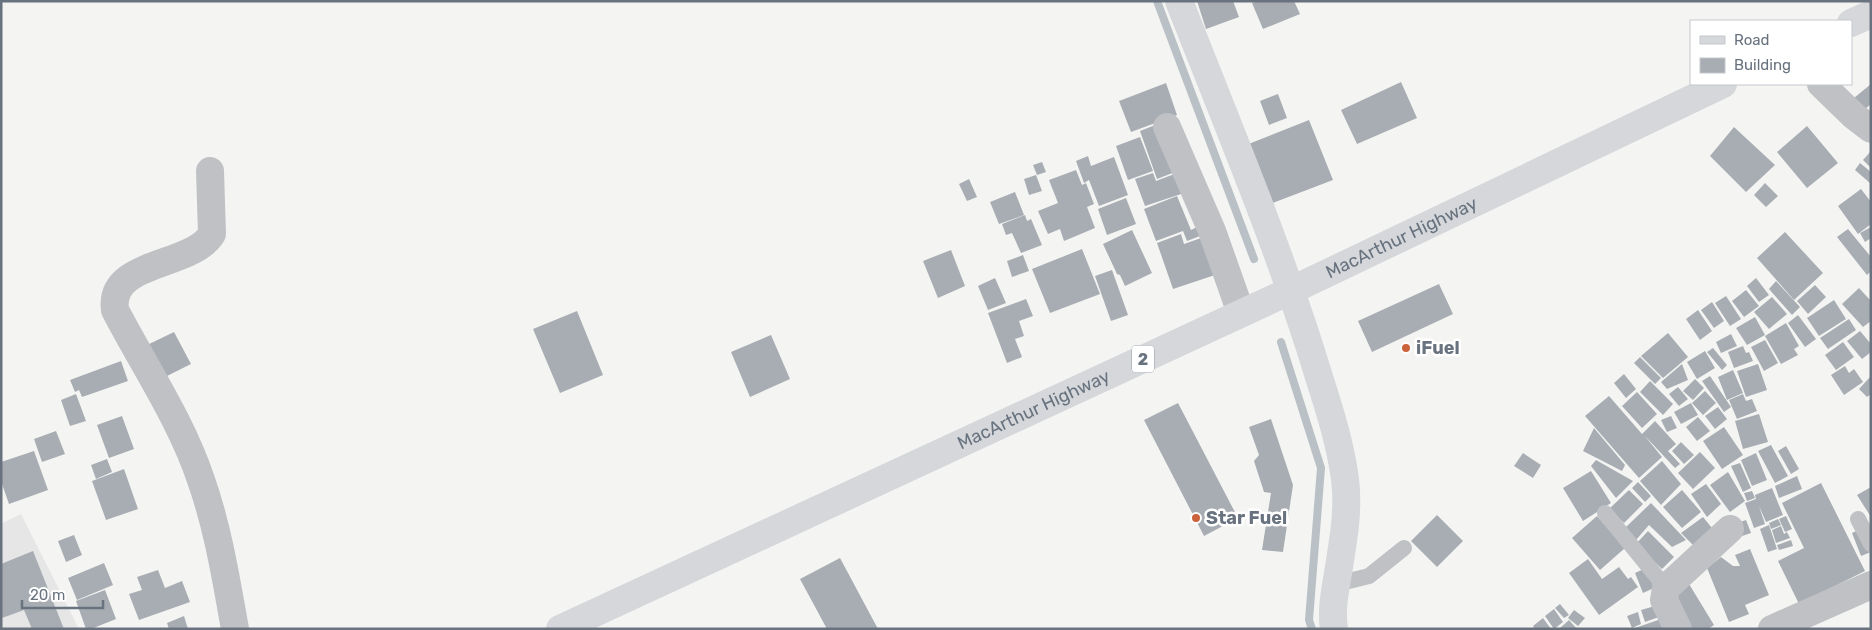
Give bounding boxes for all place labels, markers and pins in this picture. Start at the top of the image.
place label: iFuel [1416,337,1460,359]
marker: iFuel [1400,342,1412,354]
place label: Star Fuel [1206,507,1287,529]
marker: Star Fuel [1190,512,1202,524]

